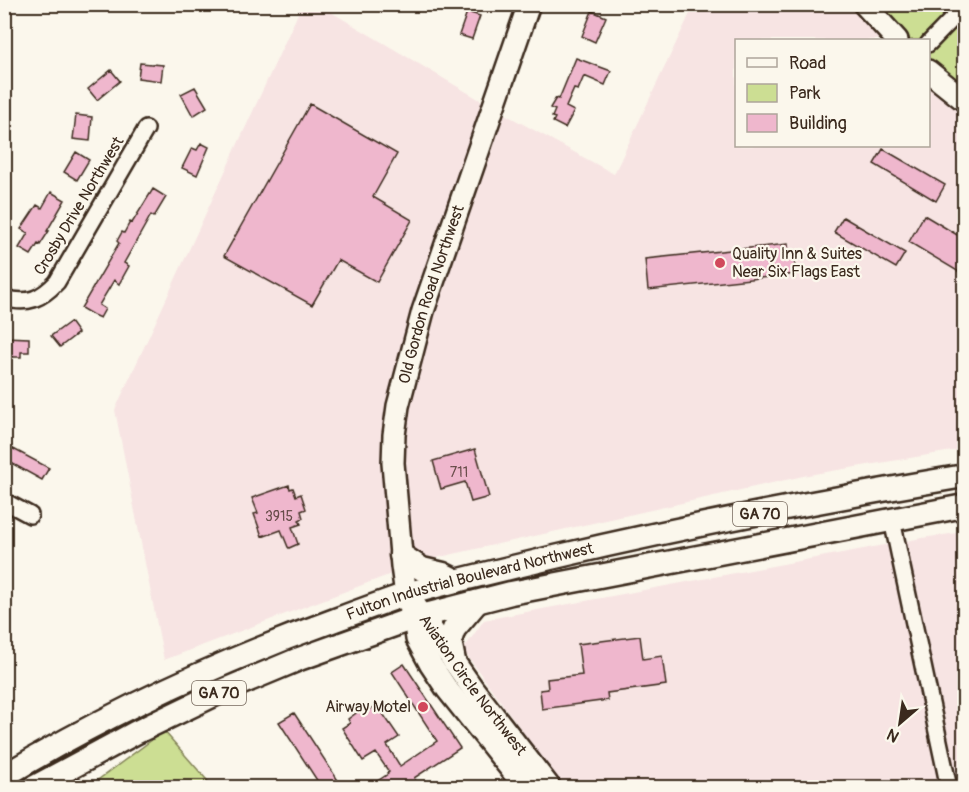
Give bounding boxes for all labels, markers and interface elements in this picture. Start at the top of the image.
legend [735,39,930,147]
text: Road [789,52,826,75]
text: Park [789,82,821,105]
text: Building [789,112,847,135]
street label: Crosby Drive Northwest [30,133,129,279]
street label: Old Gordon Road Northwest [394,202,469,386]
place label: Quality Inn & Suites Near Six Flags East [732,244,862,282]
marker: Quality Inn & Suites Near Six Flags East [713,256,727,270]
house number: 711 [450,464,468,481]
road number: GA 70 [733,502,787,526]
house number: 3915 [265,508,293,525]
street label: Fulton Industrial Boulevard Northwest [343,538,596,625]
street label: Aviation Circle Northwest [414,611,531,760]
road number: GA 70 [192,681,246,705]
north arrow [870,693,930,753]
place label: Airway Motel [325,697,411,717]
marker: Airway Motel [416,700,430,714]
text: N [883,724,903,747]

